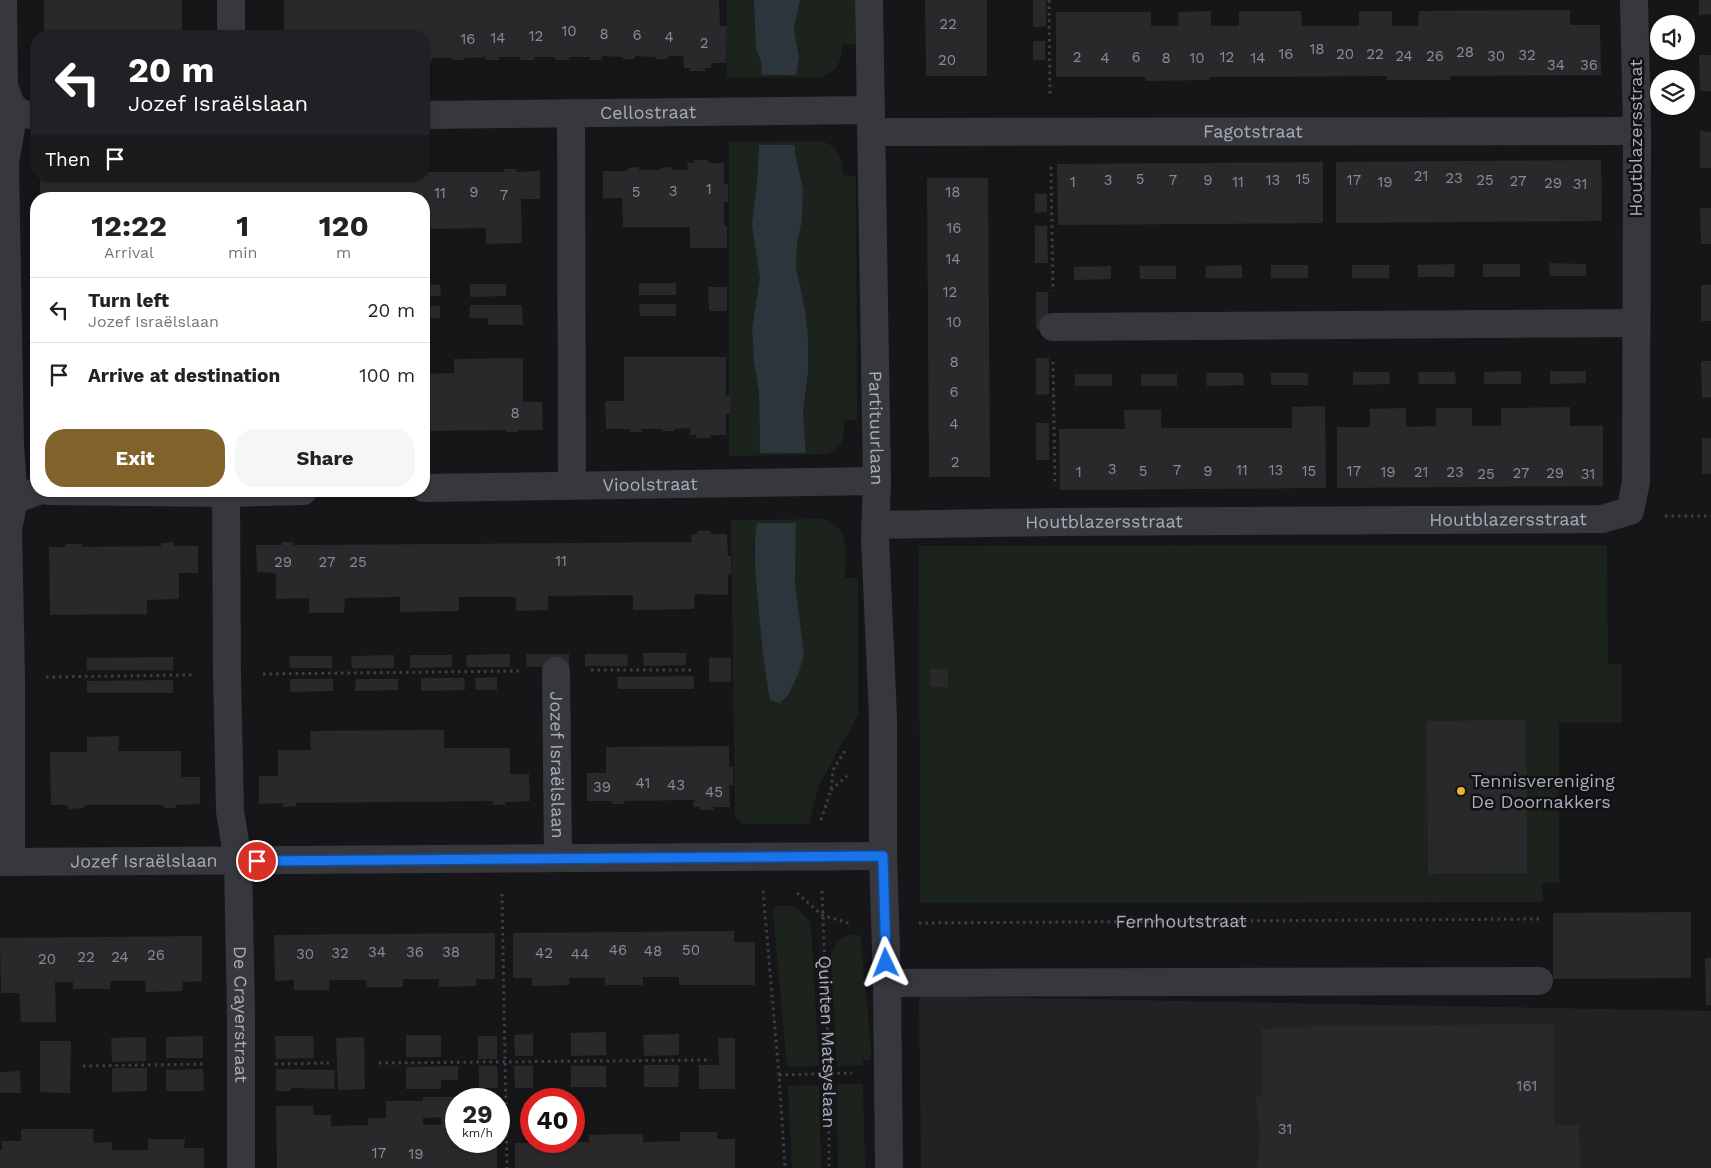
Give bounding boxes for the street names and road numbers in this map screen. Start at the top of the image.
street label: Houtblazersstraat [1625,59,1646,217]
street label: Cellostraat [600,101,697,123]
street label: Fagotstraat [1203,120,1303,142]
street label: Partituurlaan [865,370,888,485]
street label: Vioolstraat [602,473,698,495]
street label: Houtblazersstraat [1429,508,1587,530]
street label: Houtblazersstraat [1025,510,1183,532]
street label: Jozef Israëlslaan [546,691,569,839]
street label: Jozef Israëlslaan [70,850,218,872]
street label: Fernhoutstraat [1115,910,1247,932]
street label: De Crayerstraat [230,946,252,1083]
street label: Quinten Matsyslaan [814,955,840,1128]

